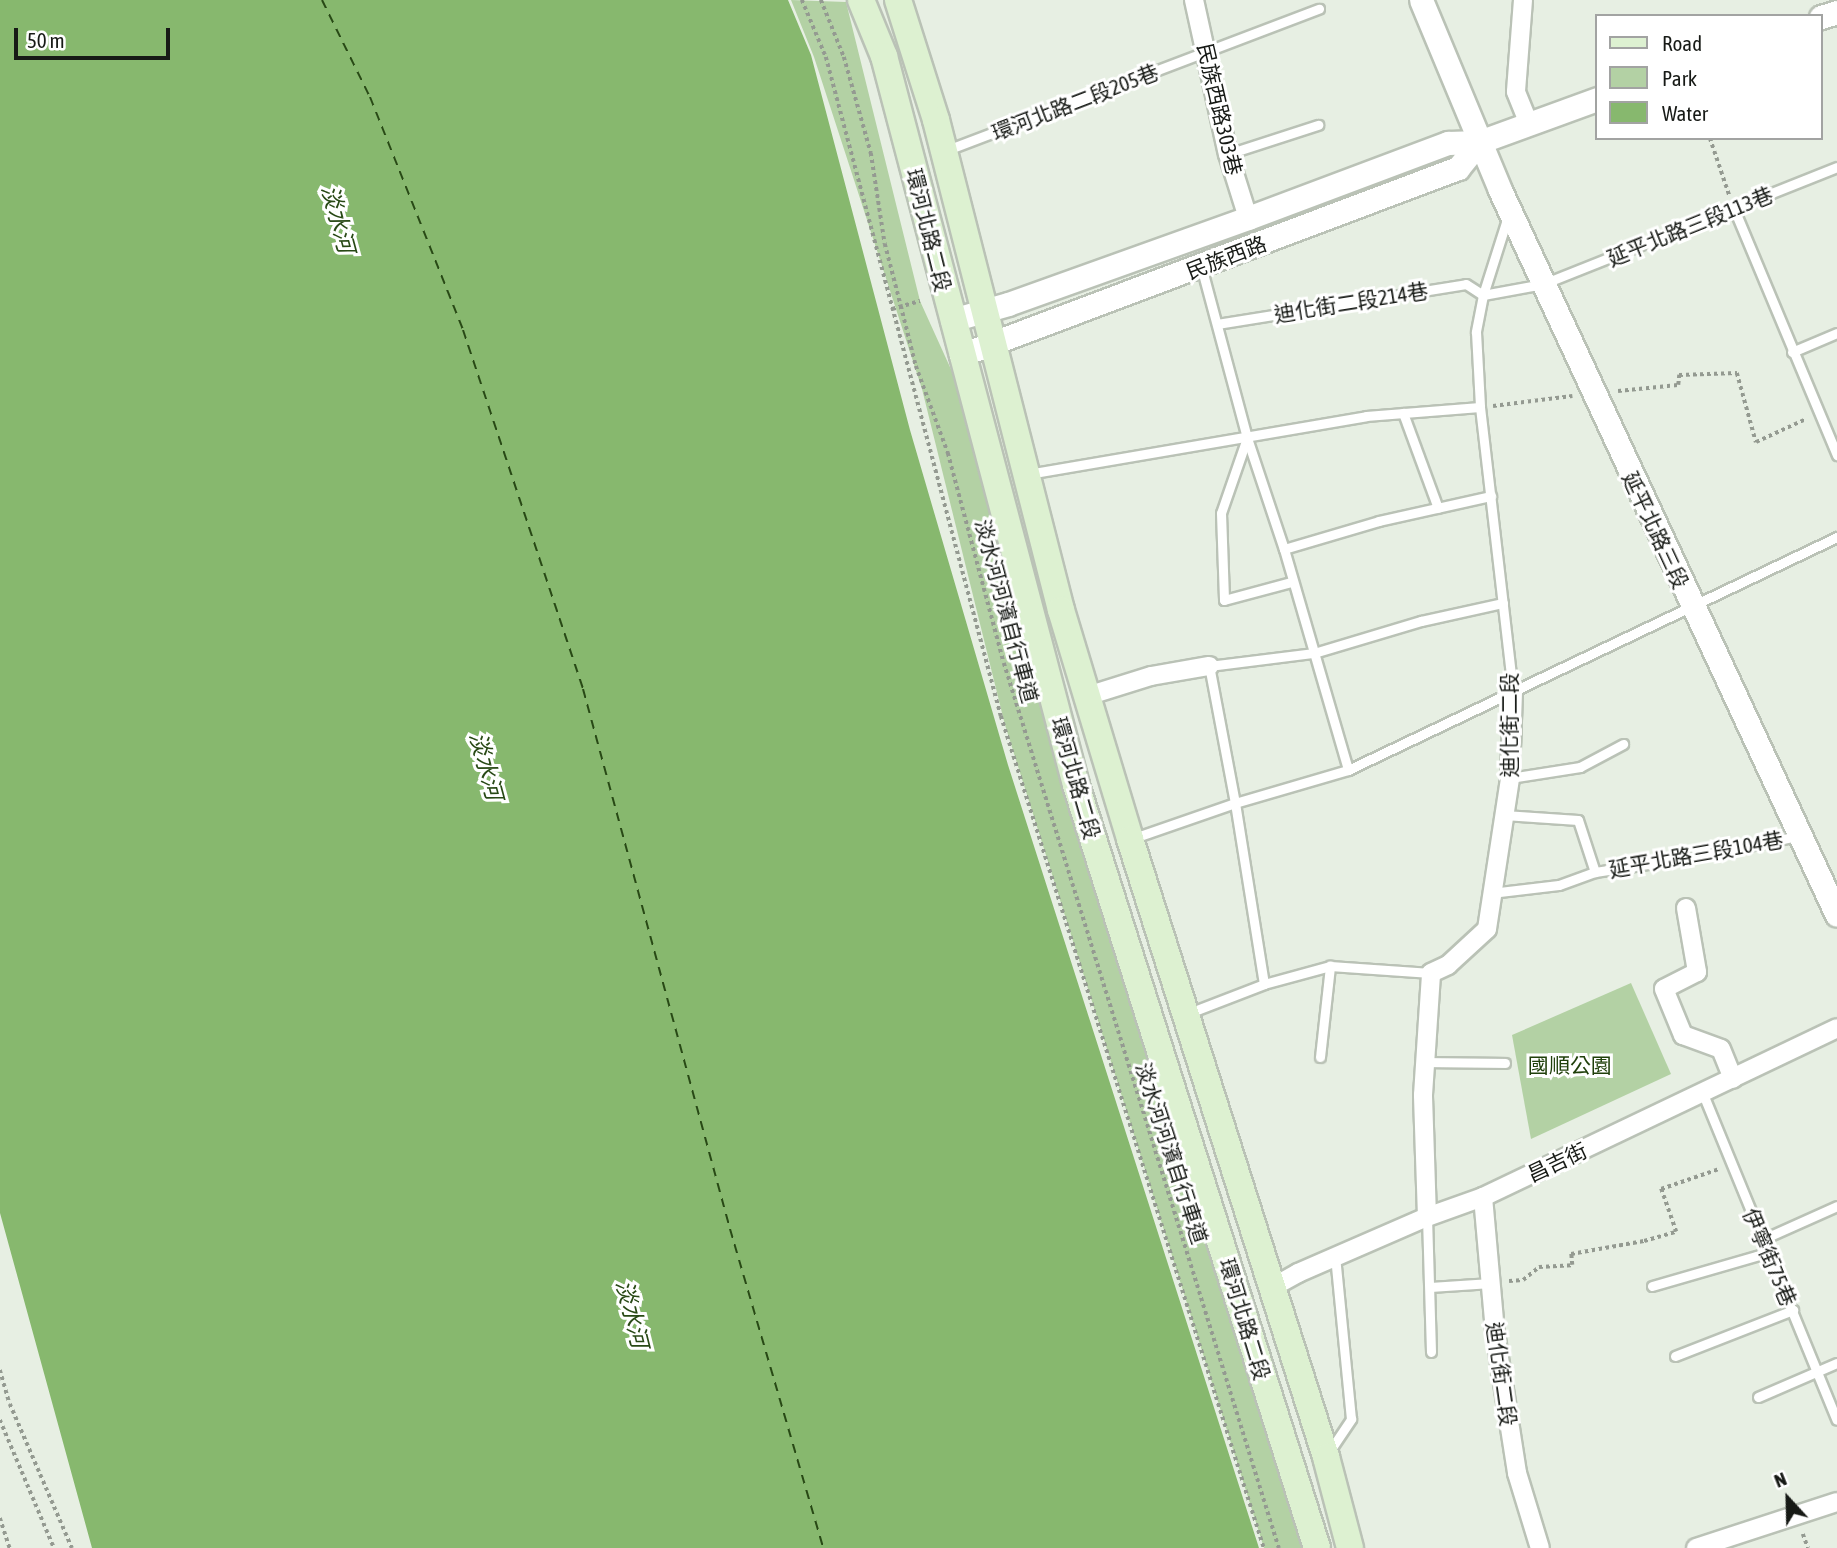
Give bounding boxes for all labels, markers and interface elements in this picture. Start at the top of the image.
scale bar [18,14,173,58]
legend [1596,14,1823,140]
text: 50 m [27,28,65,52]
text: Road [1662,31,1702,55]
street label: 民族西路303巷 [1193,41,1247,177]
street label: 環河北路二段205巷 [988,59,1162,145]
text: Park [1662,66,1697,90]
text: Water [1662,101,1708,125]
street label: 環河北路二段 [902,166,956,294]
street label: 延平北路三段113巷 [1603,181,1777,271]
water label: 淡水河 [316,182,360,256]
street label: 民族西路 [1182,230,1270,284]
street label: 迪化街二段214巷 [1272,277,1430,327]
street label: 延平北路三段 [1618,468,1694,592]
street label: 淡水河河濱自行車道 [970,516,1044,706]
street label: 迪化街二段 [1496,673,1522,777]
street label: 環河北路二段 [1047,714,1105,842]
water label: 淡水河 [464,729,508,803]
street label: 延平北路三段104巷 [1607,826,1785,882]
park label: 國順公園 [1528,1052,1612,1078]
street label: 淡水河河濱自行車道 [1131,1059,1213,1247]
street label: 昌吉街 [1523,1137,1591,1187]
street label: 伊寧街75巷 [1738,1204,1802,1310]
street label: 環河北路二段 [1215,1255,1275,1383]
water label: 淡水河 [610,1277,654,1351]
street label: 迪化街二段 [1482,1320,1522,1428]
north arrow [1753,1464,1823,1534]
text: N [1771,1467,1789,1492]

